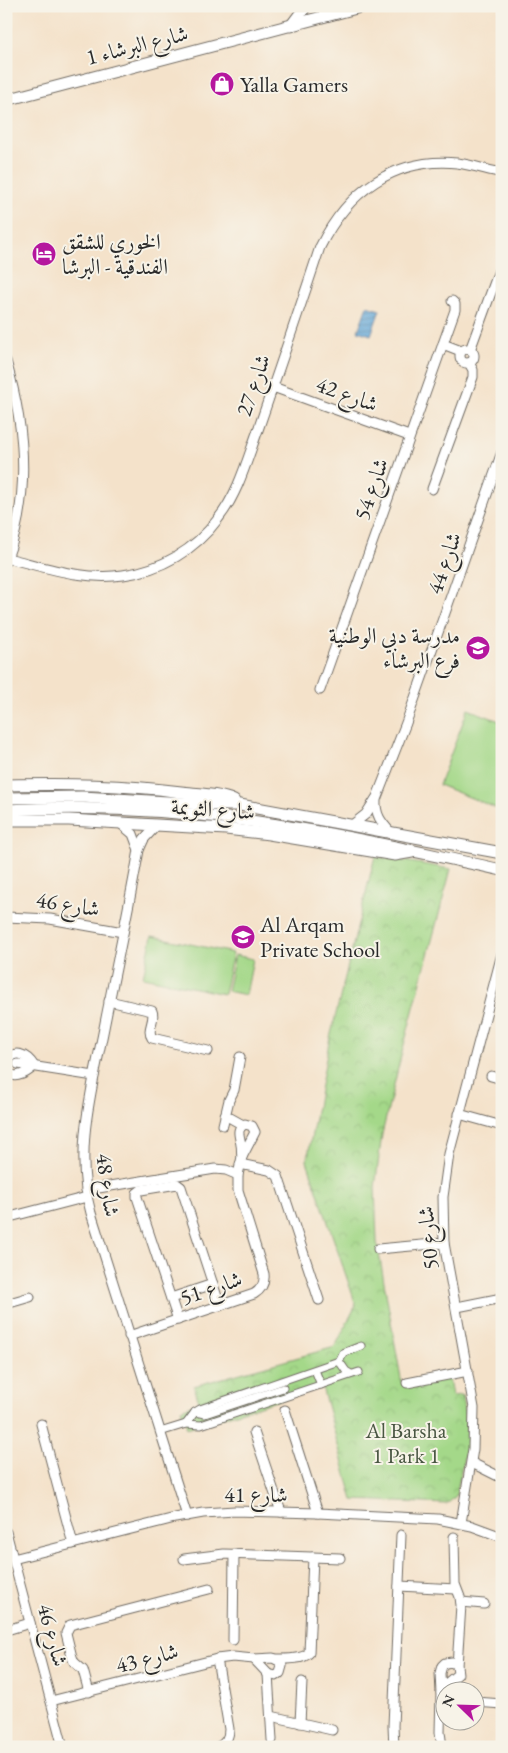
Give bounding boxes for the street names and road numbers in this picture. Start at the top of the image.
street label: شارع البرشاء 1 [83,18,192,76]
street label: شارع 27 [229,350,281,421]
street label: شارع 42 [311,369,382,422]
street label: شارع 54 [347,454,399,525]
street label: شارع 44 [420,528,472,599]
street label: شارع الثويمة [170,792,256,830]
street label: شارع 46 [34,885,102,927]
street label: شارع 48 [85,1151,127,1219]
street label: شارع 50 [411,1205,449,1271]
street label: شارع 51 [176,1264,247,1316]
street label: شارع 41 [224,1480,288,1513]
street label: شارع 46 [27,1600,75,1671]
street label: شارع 43 [113,1636,182,1684]

